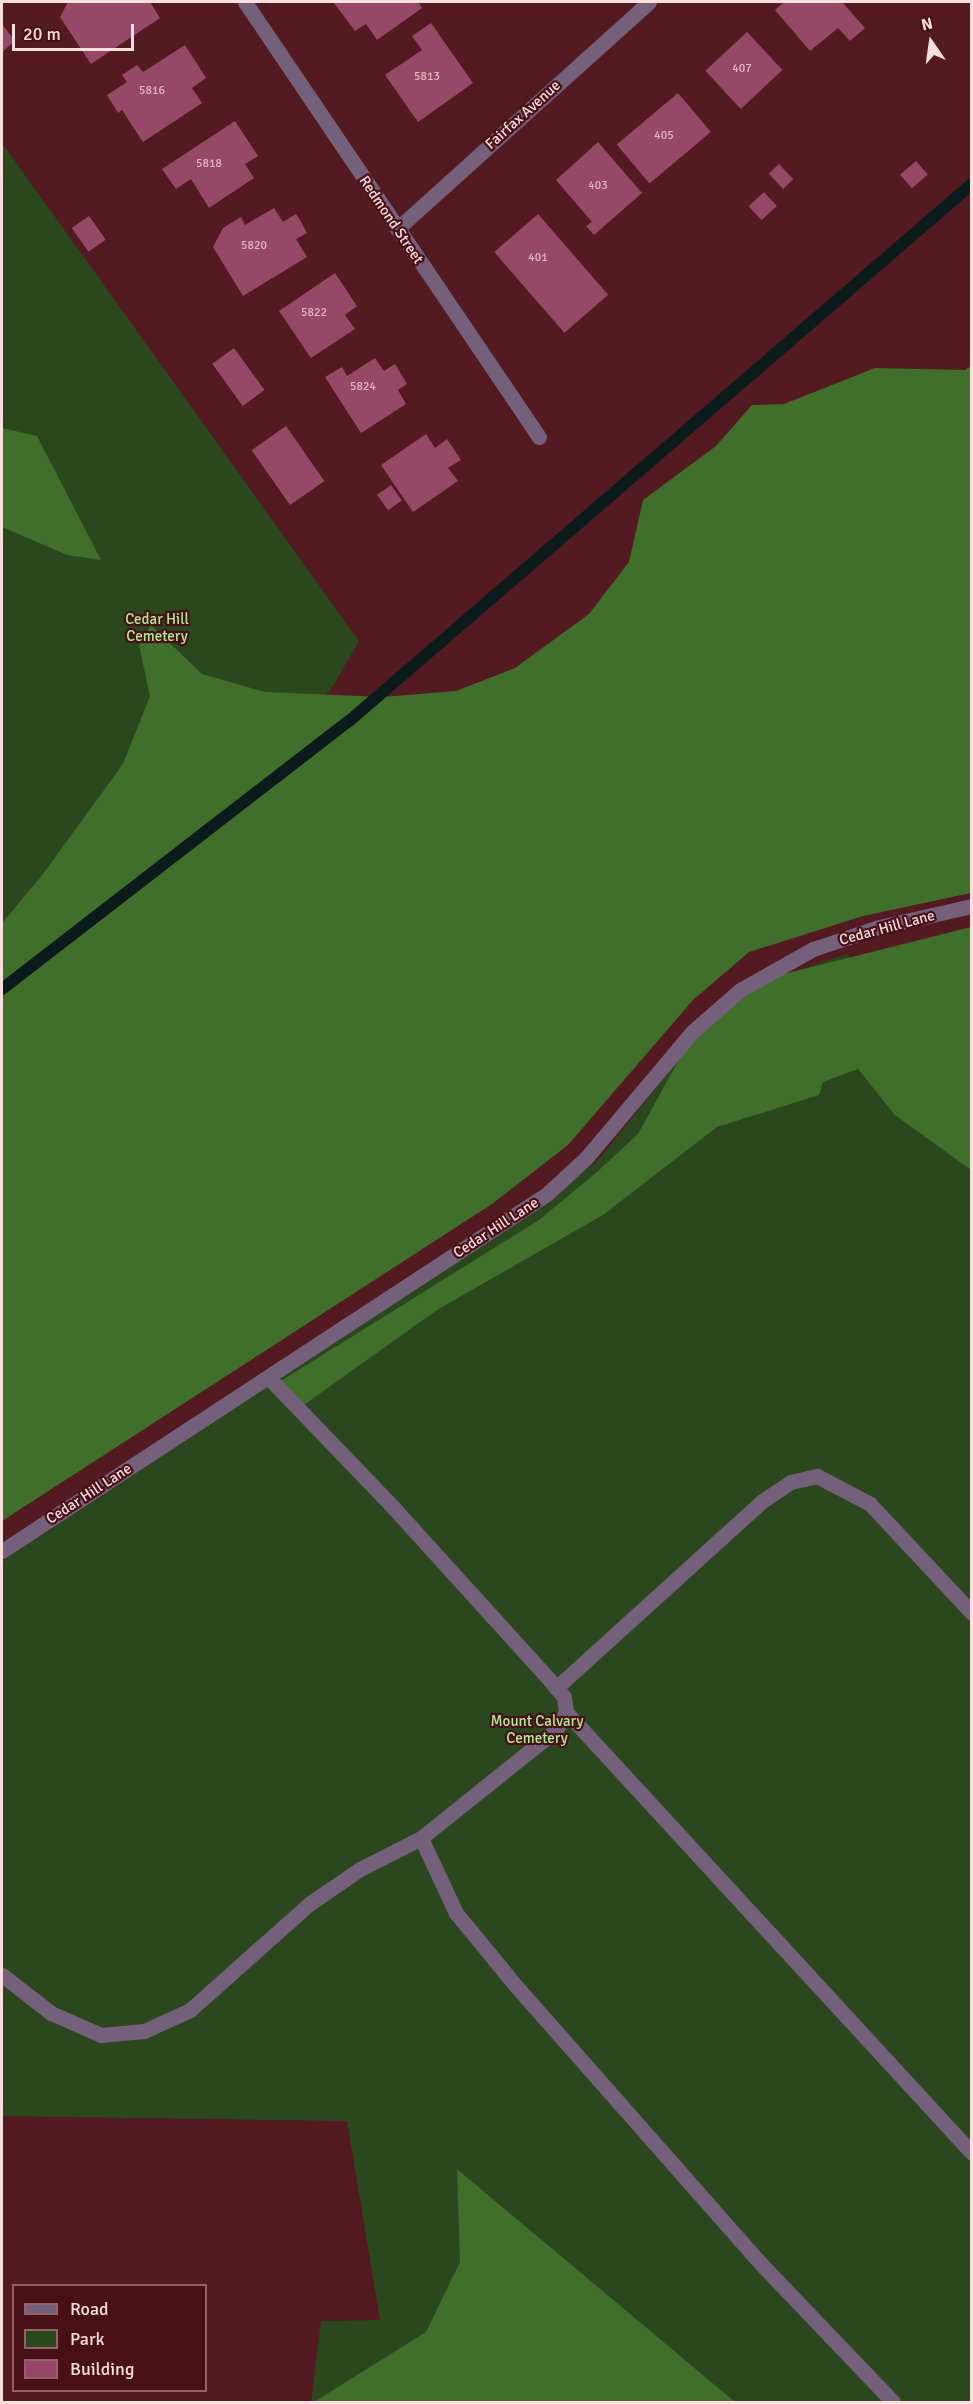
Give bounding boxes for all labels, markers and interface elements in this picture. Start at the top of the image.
scale bar [15,12,136,50]
north arrow [901,12,961,72]
text: N [919,13,935,35]
text: 20 m [23,23,61,45]
house number: 407 [732,62,752,76]
house number: 5813 [414,70,440,84]
street label: Fairfax Avenue [482,77,564,153]
house number: 5816 [139,84,165,98]
house number: 405 [654,129,674,143]
house number: 5818 [196,157,222,171]
street label: Redmond Street [355,172,427,268]
house number: 403 [588,179,608,193]
house number: 5820 [241,239,267,253]
house number: 401 [528,251,548,265]
house number: 5822 [301,306,327,320]
house number: 5824 [350,380,376,394]
park label: Cedar Hill Cemetery [125,610,189,645]
street label: Cedar Hill Lane [837,907,937,949]
street label: Cedar Hill Lane [450,1194,542,1262]
street label: Cedar Hill Lane [43,1460,135,1528]
park label: Mount Calvary Cemetery [491,1712,583,1747]
legend [12,2284,207,2392]
text: Road [70,2298,109,2320]
text: Park [70,2328,105,2350]
text: Building [70,2358,134,2380]

